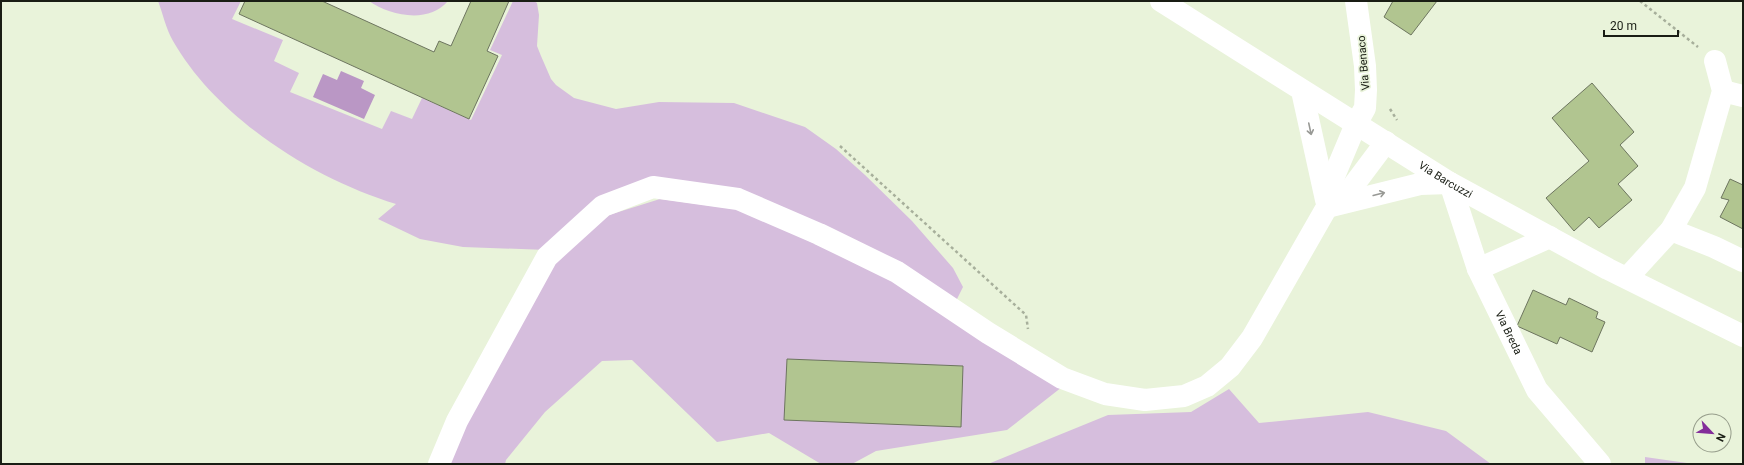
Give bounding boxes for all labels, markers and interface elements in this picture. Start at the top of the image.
scale bar [1604,12,1678,38]
text: 20 m [1610,19,1637,33]
street label: Via Benaco [1355,35,1372,91]
one-way arrow [1307,123,1315,136]
street label: Via Barcuzzi [1416,159,1475,201]
one-way arrow [1372,190,1385,198]
street label: Via Breda [1492,309,1525,357]
north arrow [1692,413,1732,453]
text: N [1713,431,1728,444]

